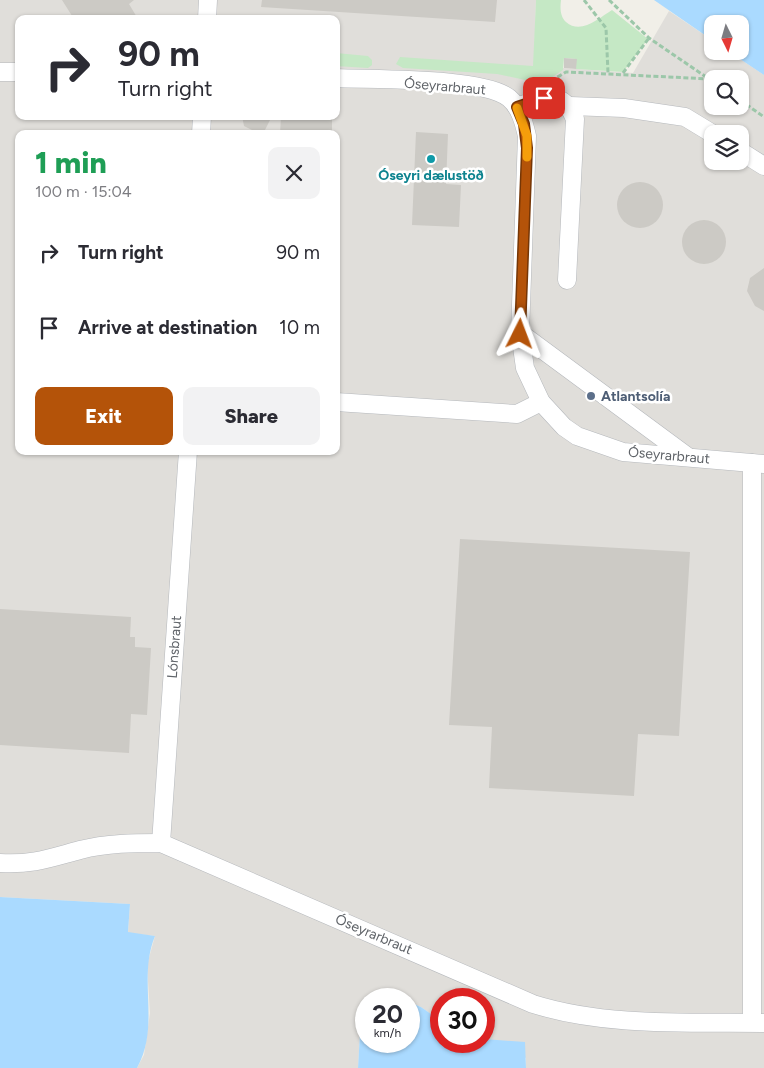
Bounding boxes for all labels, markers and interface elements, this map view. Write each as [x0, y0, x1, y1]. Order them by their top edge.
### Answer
north arrow [704, 15, 749, 60]
map controls [704, 15, 749, 170]
text: 90 m [118, 33, 200, 75]
icon: right [35, 35, 100, 100]
button: search [704, 70, 749, 115]
street label: Óseyrarbraut [403, 74, 487, 99]
text: Turn right [118, 75, 213, 102]
pin [523, 77, 565, 119]
icon: arrive [530, 84, 558, 112]
button: layers [704, 125, 749, 170]
text: 1 min [35, 144, 107, 181]
button: close [268, 147, 320, 199]
marker: Óseyri dælustöð [425, 153, 437, 165]
place label: Óseyri dælustöð [378, 167, 484, 184]
text: 100 m · 15:04 [35, 182, 132, 201]
icon: right [35, 239, 63, 267]
text: Turn right [78, 241, 164, 264]
text: 90 m [276, 241, 320, 264]
position arrow [493, 307, 545, 359]
icon: arrive [35, 314, 63, 342]
text: Arrive at destination [78, 316, 257, 339]
text: 10 m [279, 316, 320, 339]
button: Exit [35, 387, 173, 445]
button: Share [183, 387, 320, 445]
place label: Atlantsolía [601, 388, 670, 405]
marker: Atlantsolía [585, 390, 597, 402]
street label: Óseyrarbraut [627, 443, 711, 468]
street label: Lónsbraut [164, 615, 185, 679]
street label: Óseyrarbraut [333, 911, 415, 958]
speed limit sign: 30 [430, 988, 495, 1053]
text: 20 [372, 999, 403, 1029]
text: km/h [374, 1026, 401, 1040]

